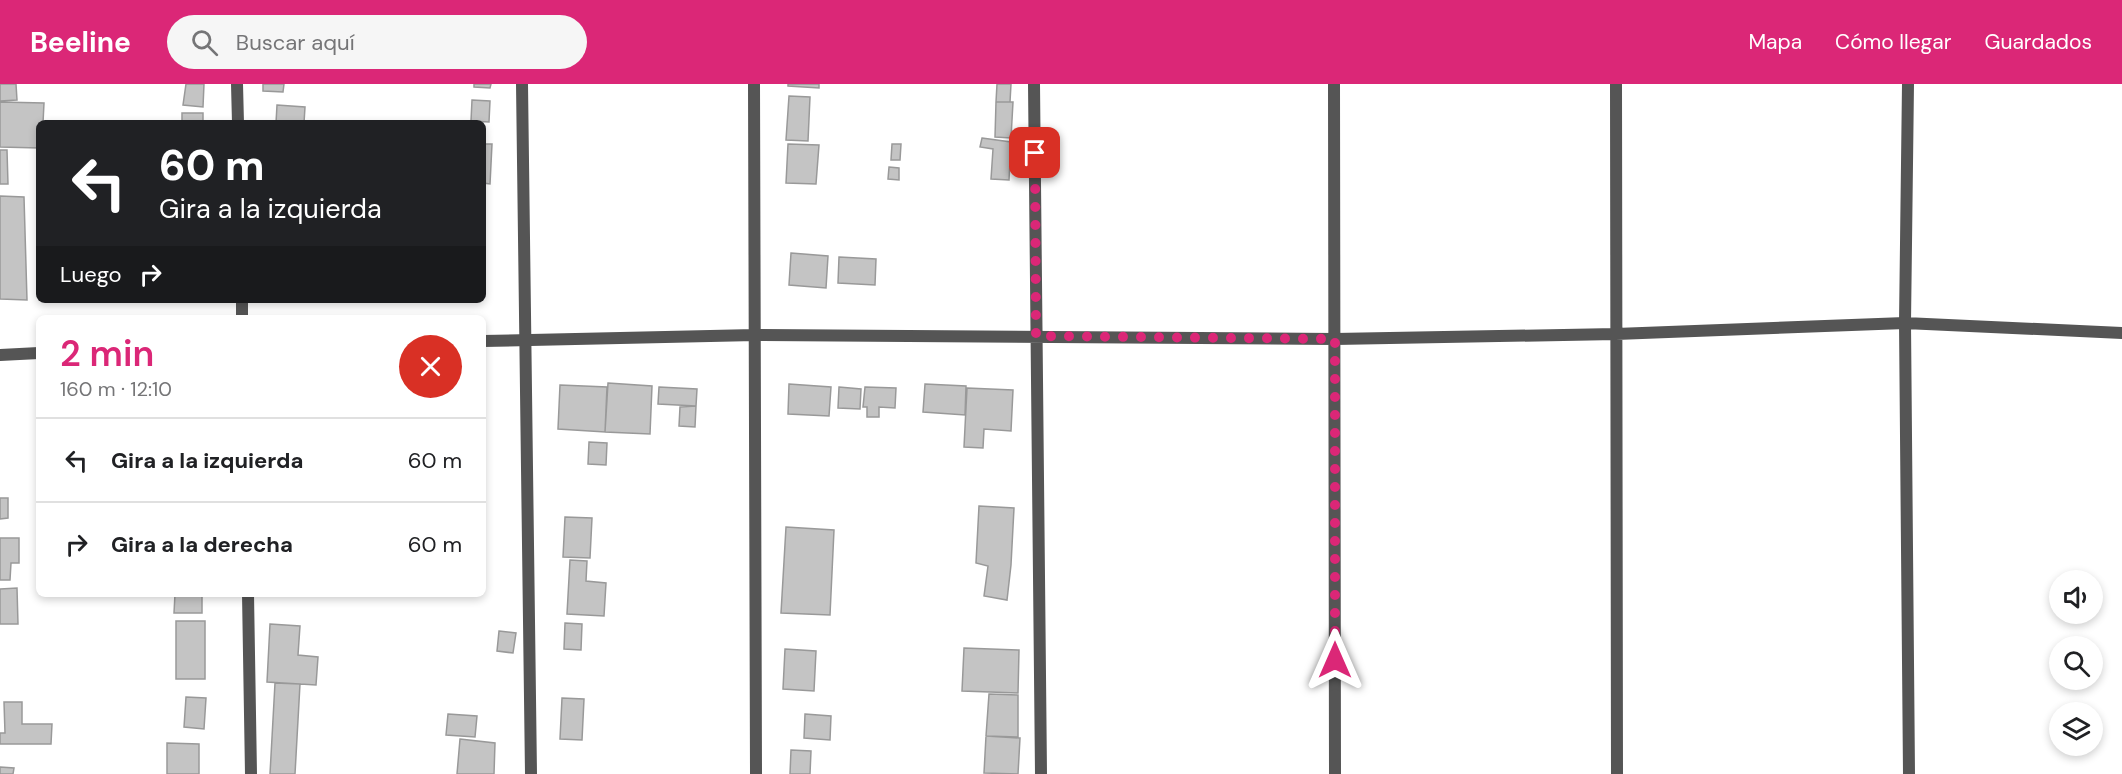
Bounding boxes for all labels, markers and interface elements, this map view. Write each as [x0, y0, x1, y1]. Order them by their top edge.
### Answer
search box [167, 15, 587, 69]
text: Beeline [30, 24, 131, 61]
icon: search [188, 26, 221, 59]
text: Buscar aquí [236, 28, 355, 57]
text: Mapa [1748, 28, 1802, 56]
text: Cómo llegar [1835, 28, 1952, 56]
text: Guardados [1985, 28, 2092, 56]
pin [1009, 127, 1060, 178]
icon: arrive [1018, 136, 1051, 169]
text: 60 m [159, 138, 265, 193]
icon: left [60, 144, 138, 222]
text: Gira a la izquierda [159, 191, 382, 226]
icon: right [134, 258, 167, 291]
text: Luego [60, 260, 122, 289]
text: 2 min [60, 330, 154, 377]
button: close [399, 335, 462, 398]
text: 160 m · 12:10 [60, 376, 172, 402]
icon: left [60, 444, 93, 477]
text: Gira a la izquierda [111, 446, 303, 475]
text: 60 m [408, 446, 462, 475]
icon: right [60, 528, 93, 561]
text: Gira a la derecha [111, 530, 293, 559]
text: 60 m [408, 530, 462, 559]
map controls [2049, 570, 2103, 756]
button: sound [2049, 570, 2103, 624]
position arrow [1303, 628, 1367, 692]
button: search [2049, 636, 2103, 690]
button: layers [2049, 702, 2103, 756]

